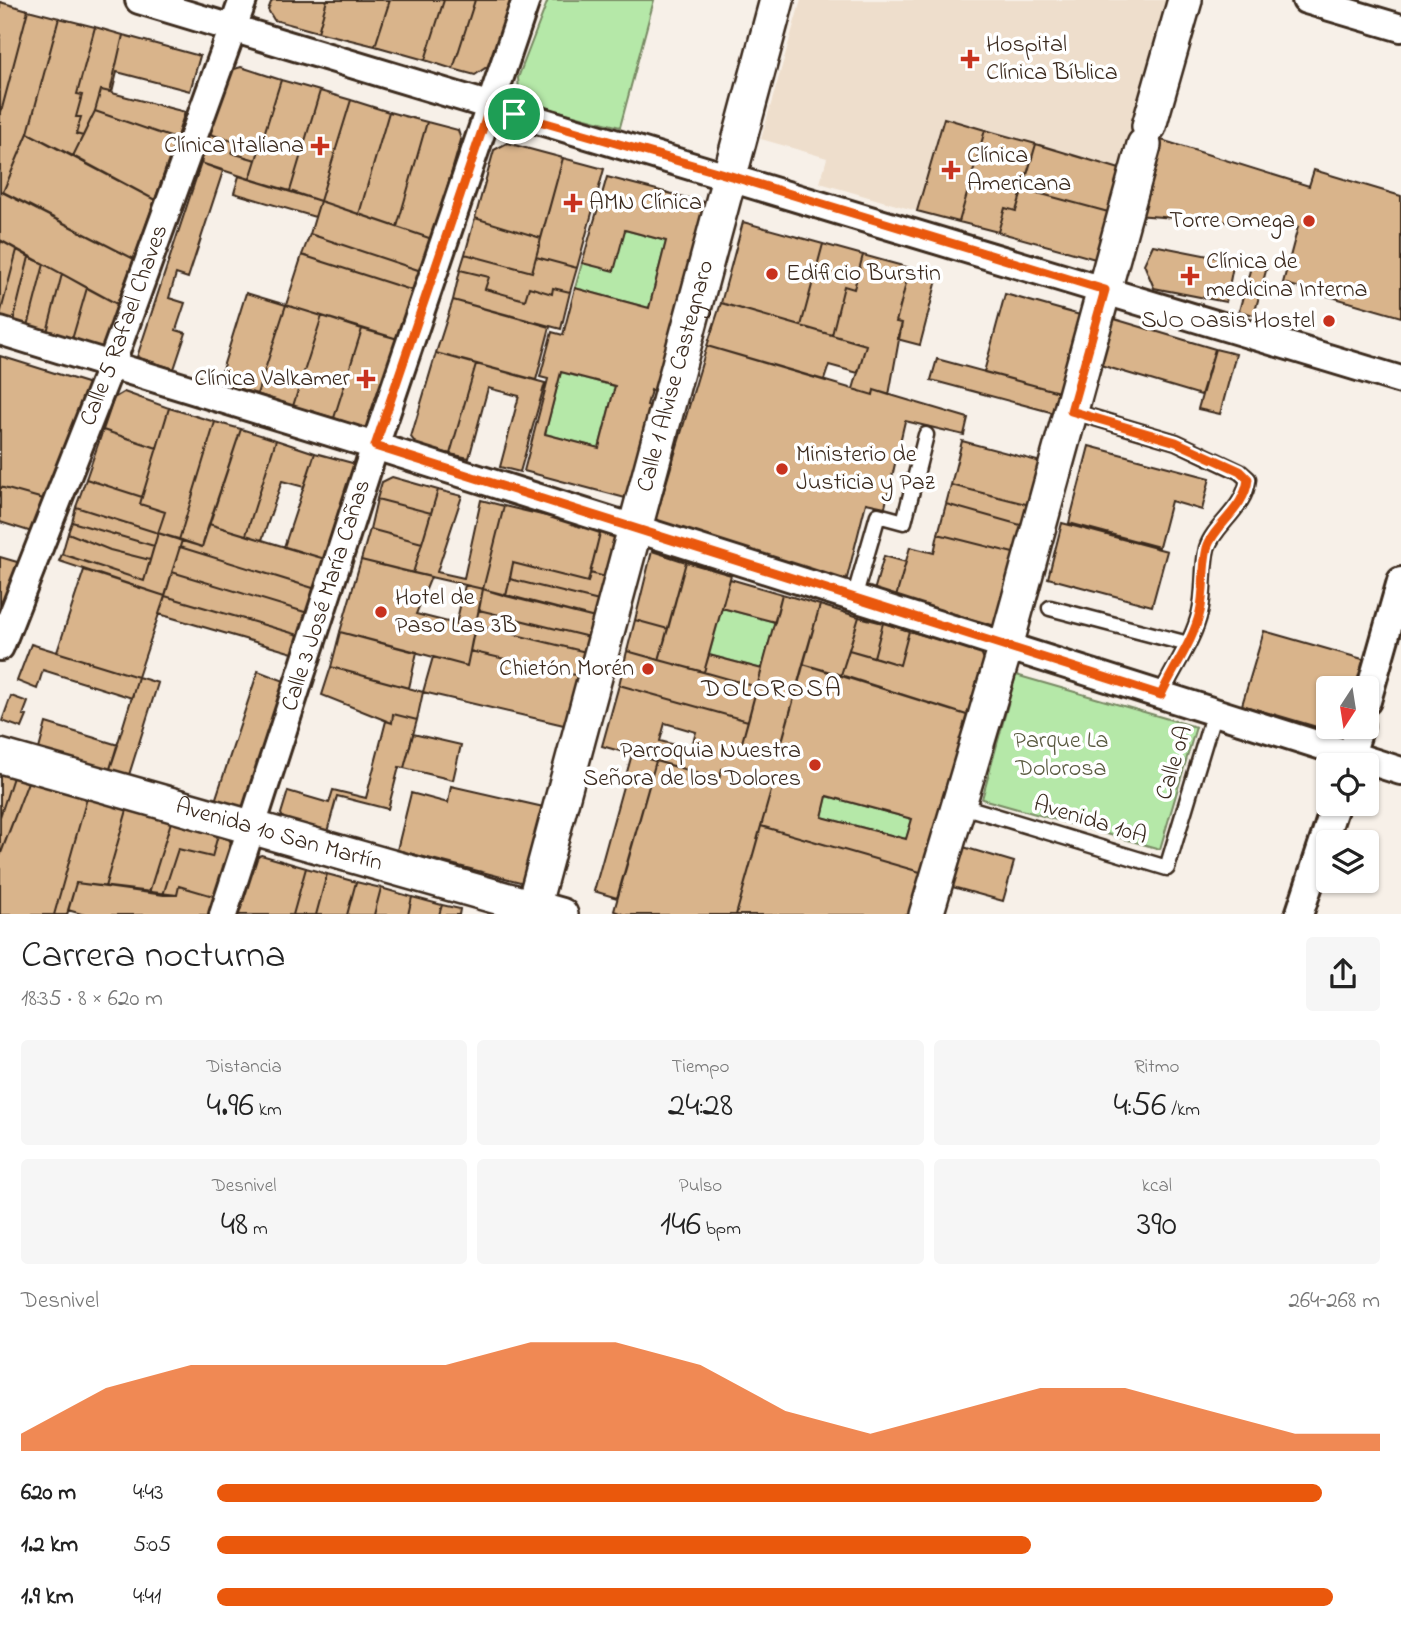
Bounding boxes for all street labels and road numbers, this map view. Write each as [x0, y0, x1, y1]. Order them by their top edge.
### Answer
street label: Calle 5 Rafael Chaves [71, 220, 178, 431]
street label: Calle 1 Alvise Castegnaro [628, 256, 724, 496]
street label: Calle 3 José María Cañas [273, 475, 380, 716]
street label: Calle 0A [1147, 721, 1203, 805]
street label: Avenida 10A [1029, 787, 1151, 855]
street label: Avenida 10 San Martín [171, 789, 387, 881]

